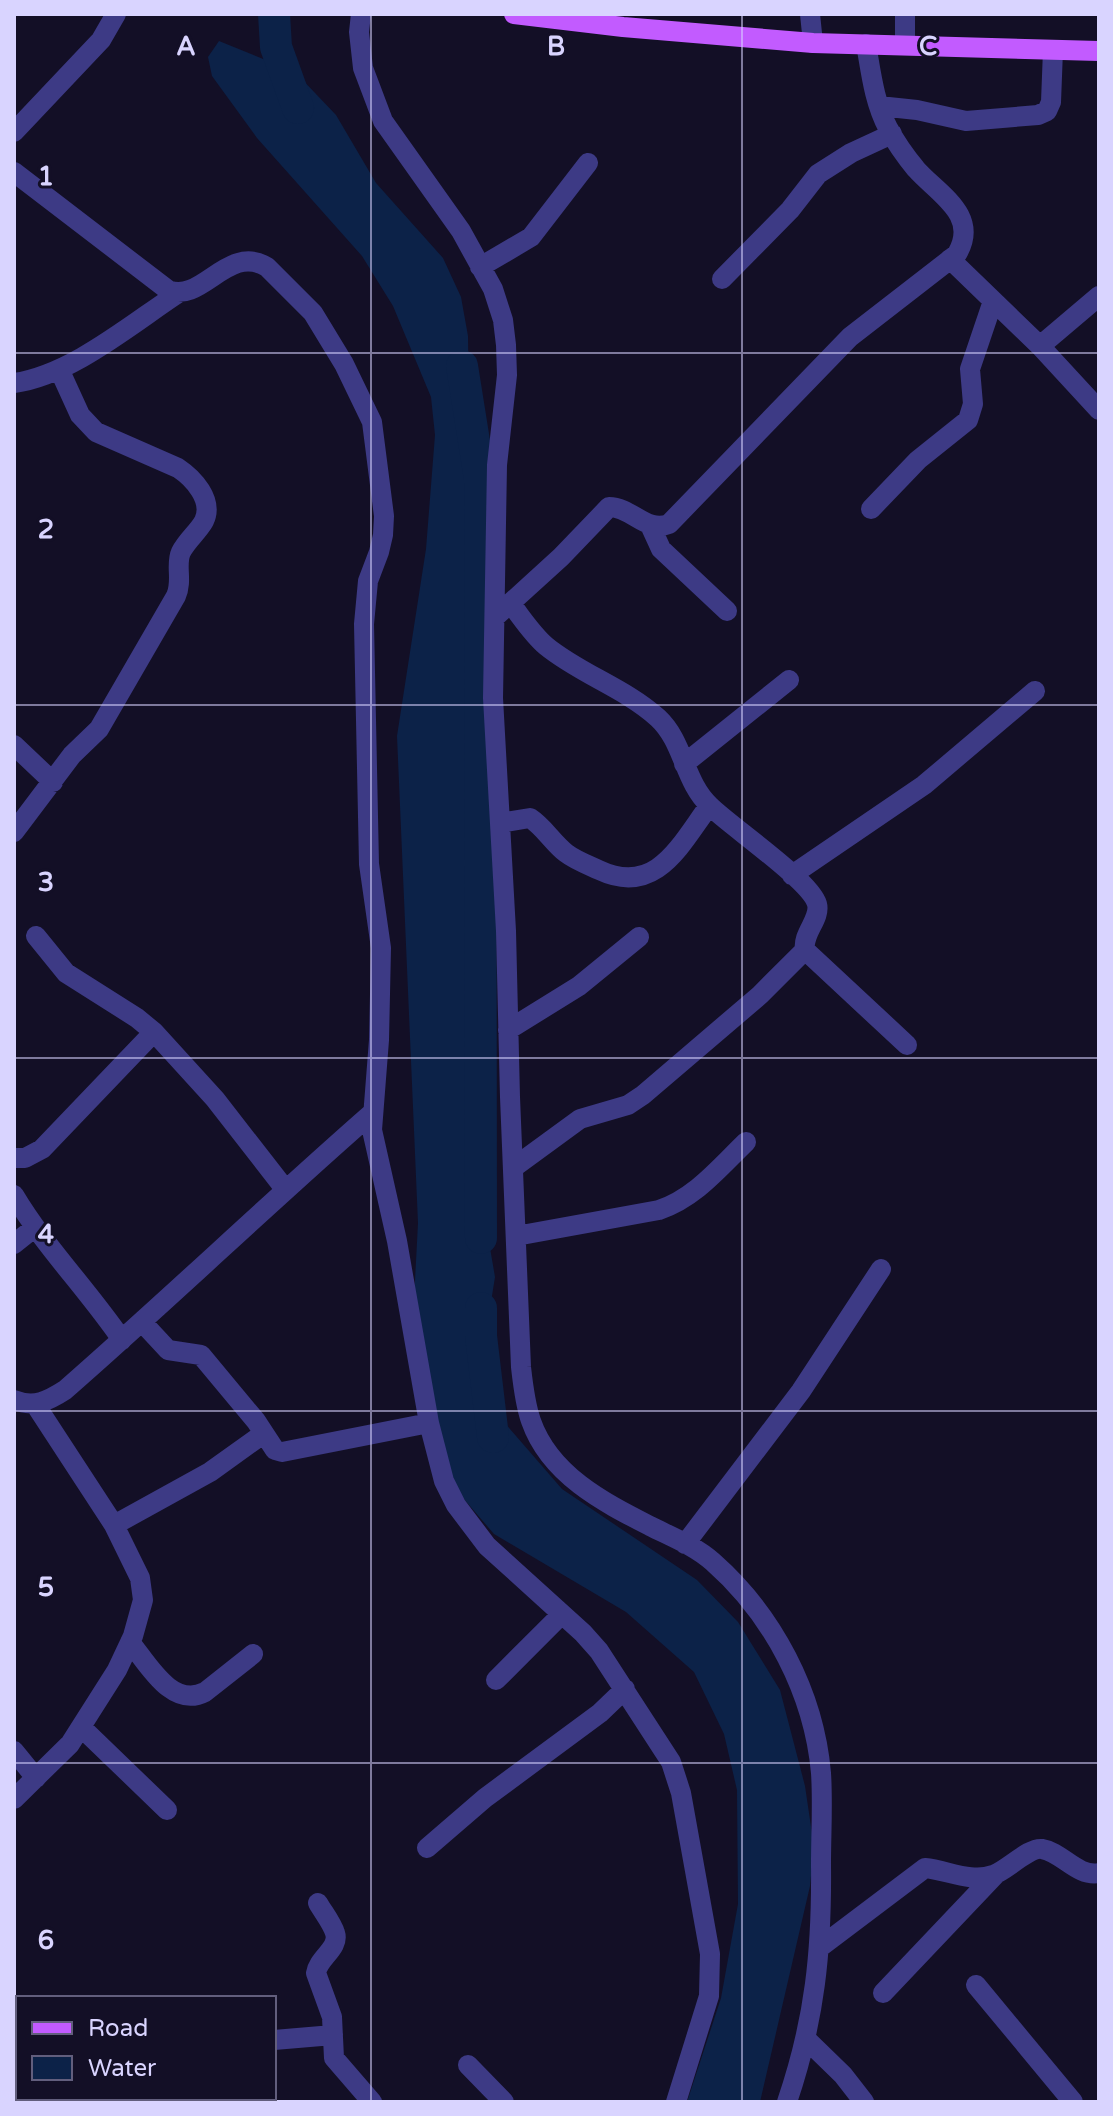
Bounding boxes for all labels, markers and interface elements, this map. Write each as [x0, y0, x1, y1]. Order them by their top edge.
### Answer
text: A [176, 31, 196, 62]
text: B [547, 31, 565, 62]
text: C [919, 31, 937, 62]
text: 1 [38, 161, 54, 192]
text: 2 [38, 514, 54, 545]
text: 3 [38, 867, 54, 898]
text: 4 [38, 1219, 54, 1250]
text: 5 [38, 1572, 54, 1603]
text: 6 [38, 1925, 54, 1956]
legend [16, 1996, 276, 2100]
text: Road [88, 2014, 148, 2043]
text: Water [88, 2054, 157, 2083]

